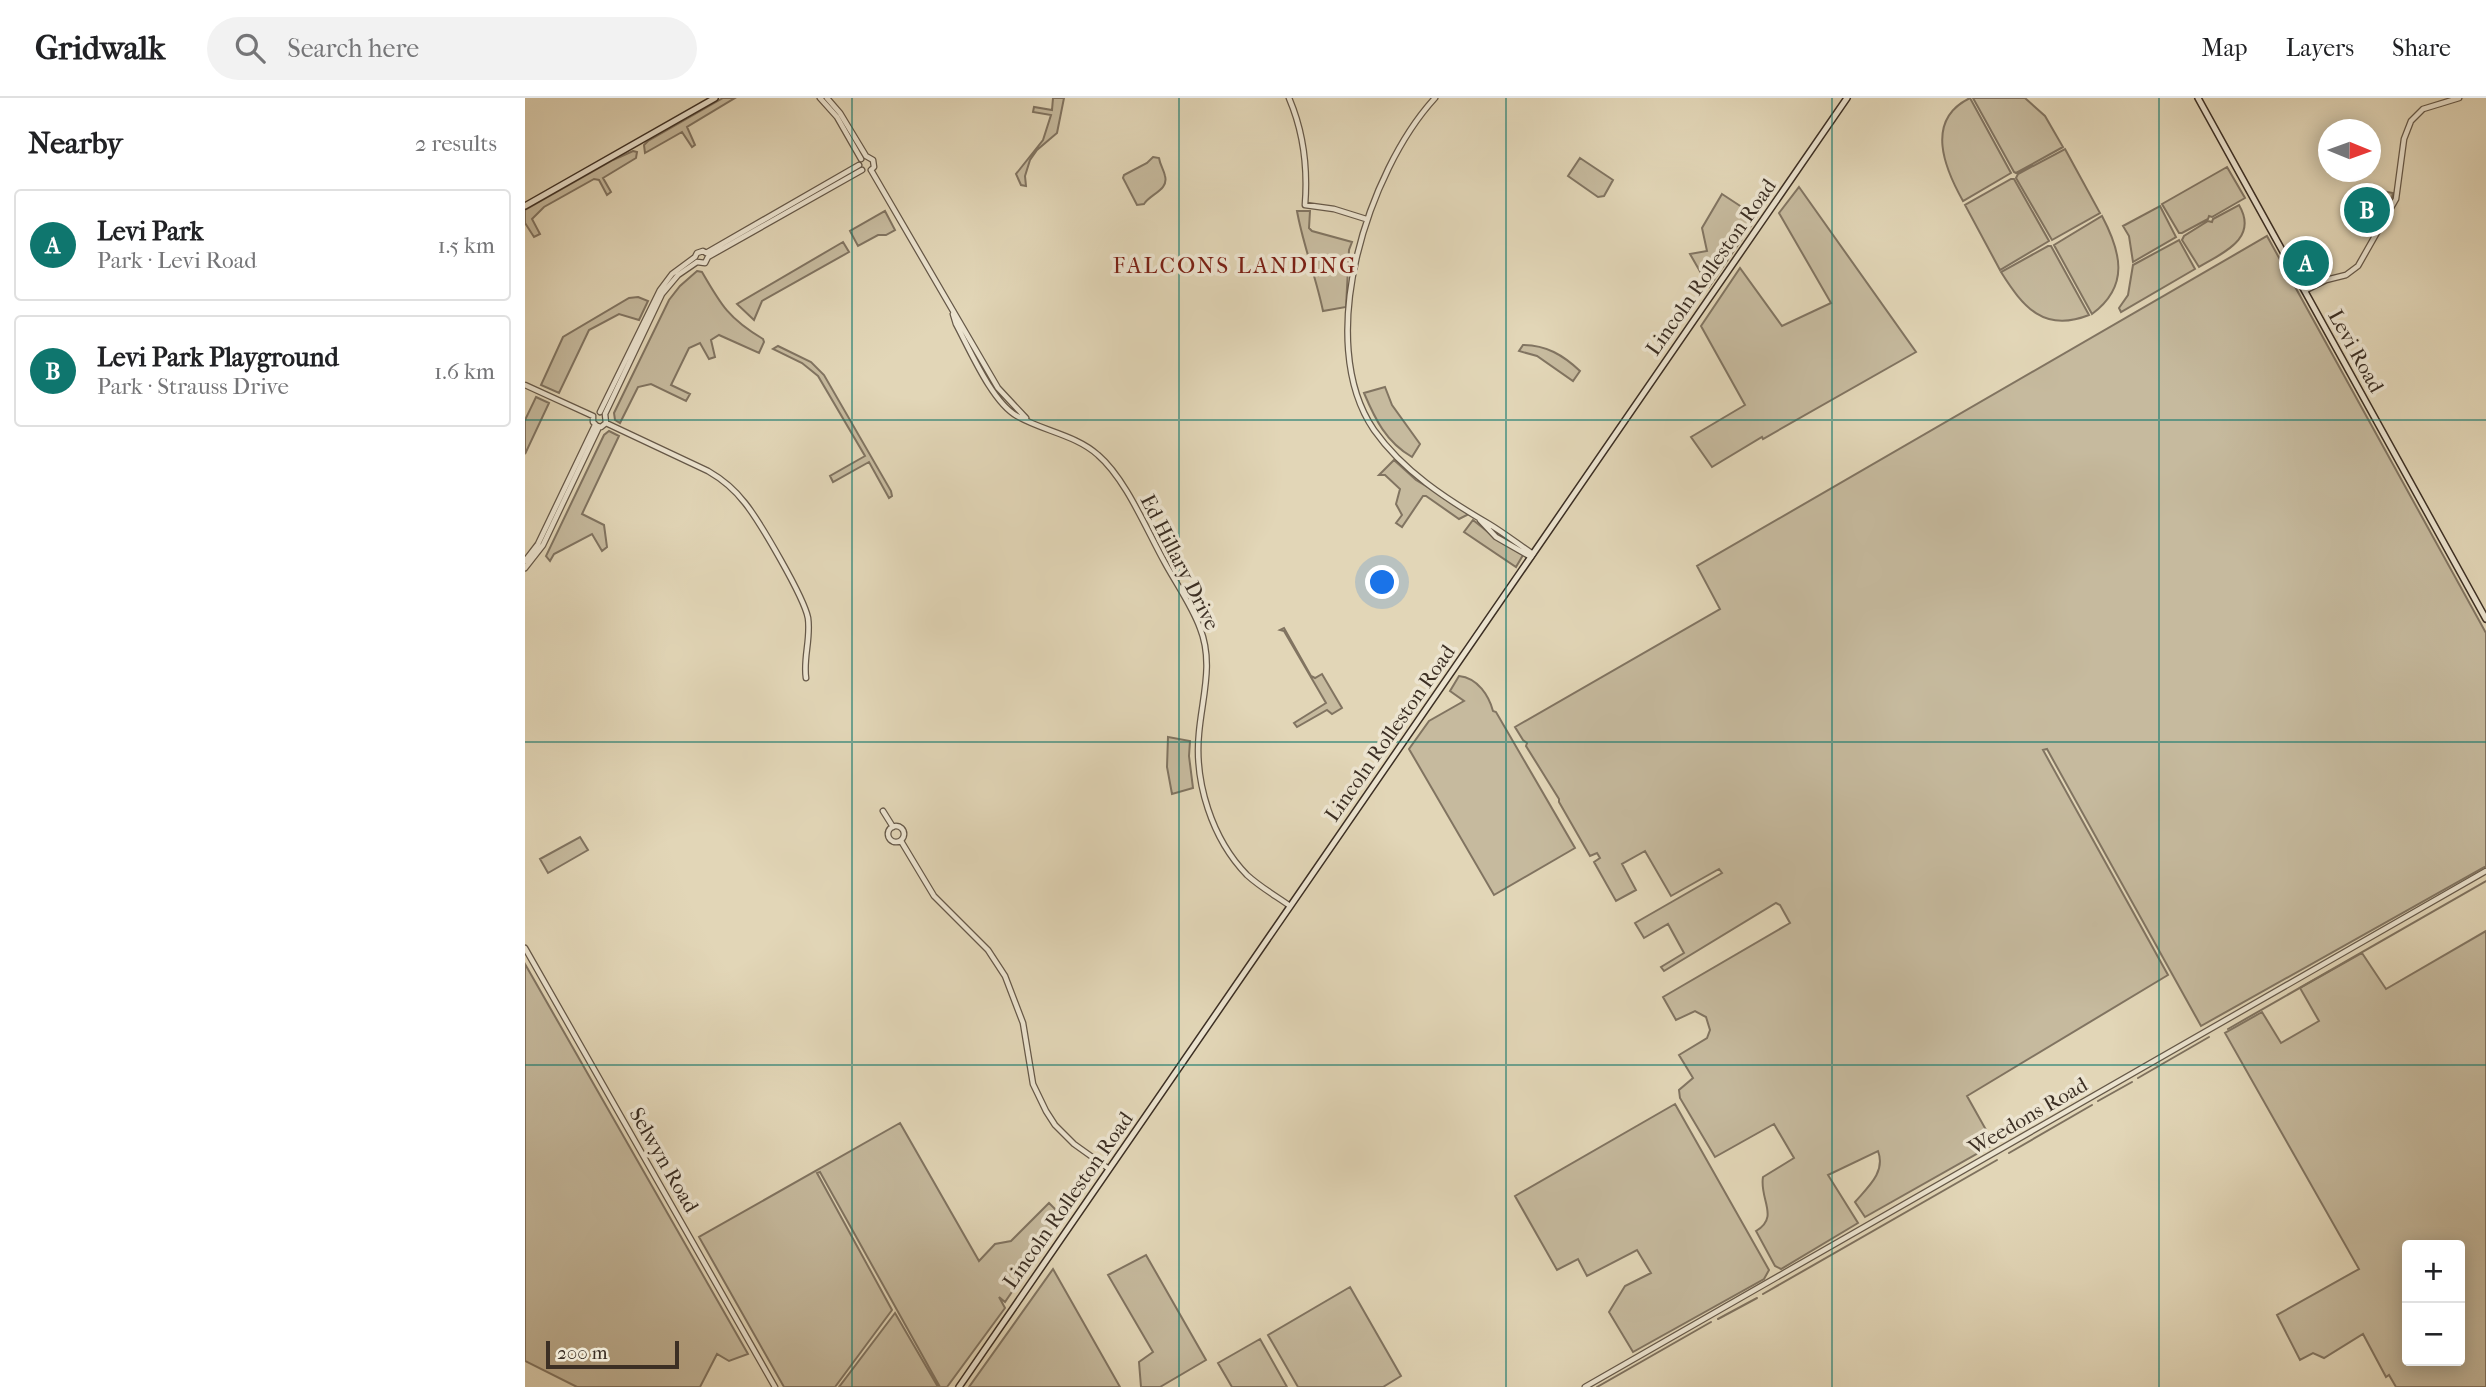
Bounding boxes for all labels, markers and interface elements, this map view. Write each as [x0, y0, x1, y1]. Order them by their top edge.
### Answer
search box [207, 17, 697, 80]
text: Gridwalk [35, 29, 165, 68]
icon: search [231, 29, 269, 67]
text: Search here [287, 33, 419, 64]
text: Map [2202, 34, 2248, 62]
text: Layers [2286, 34, 2354, 62]
text: Share [2392, 34, 2451, 62]
north arrow [2318, 119, 2381, 182]
text: Nearby [28, 126, 123, 161]
text: 2 results [415, 130, 497, 157]
street label: Lincoln Rolleston Road [1641, 174, 1781, 360]
pin: B [2344, 184, 2390, 236]
text: Levi Park [97, 216, 203, 247]
text: A [46, 232, 60, 259]
text: 1.5 km [437, 232, 495, 259]
pin: A [2283, 237, 2329, 289]
text: Park · Levi Road [97, 247, 257, 274]
district label: FALCONS LANDING [1113, 252, 1357, 279]
street label: Levi Road [2323, 305, 2389, 397]
text: Levi Park Playground [97, 342, 339, 373]
text: B [46, 358, 60, 385]
text: 1.6 km [434, 358, 495, 385]
text: Park · Strauss Drive [97, 373, 289, 400]
street label: Ed Hillary Drive [1136, 490, 1224, 634]
your location [1365, 565, 1399, 599]
street label: Lincoln Rolleston Road [1320, 640, 1460, 826]
street label: Weedons Road [1963, 1072, 2092, 1160]
street label: Selwyn Road [624, 1103, 704, 1217]
street label: Lincoln Rolleston Road [998, 1107, 1138, 1293]
map controls [2402, 1240, 2465, 1366]
button: + [2402, 1240, 2465, 1303]
button: − [2402, 1303, 2465, 1366]
scale bar [546, 1338, 679, 1370]
text: 200 m [557, 1342, 608, 1364]

